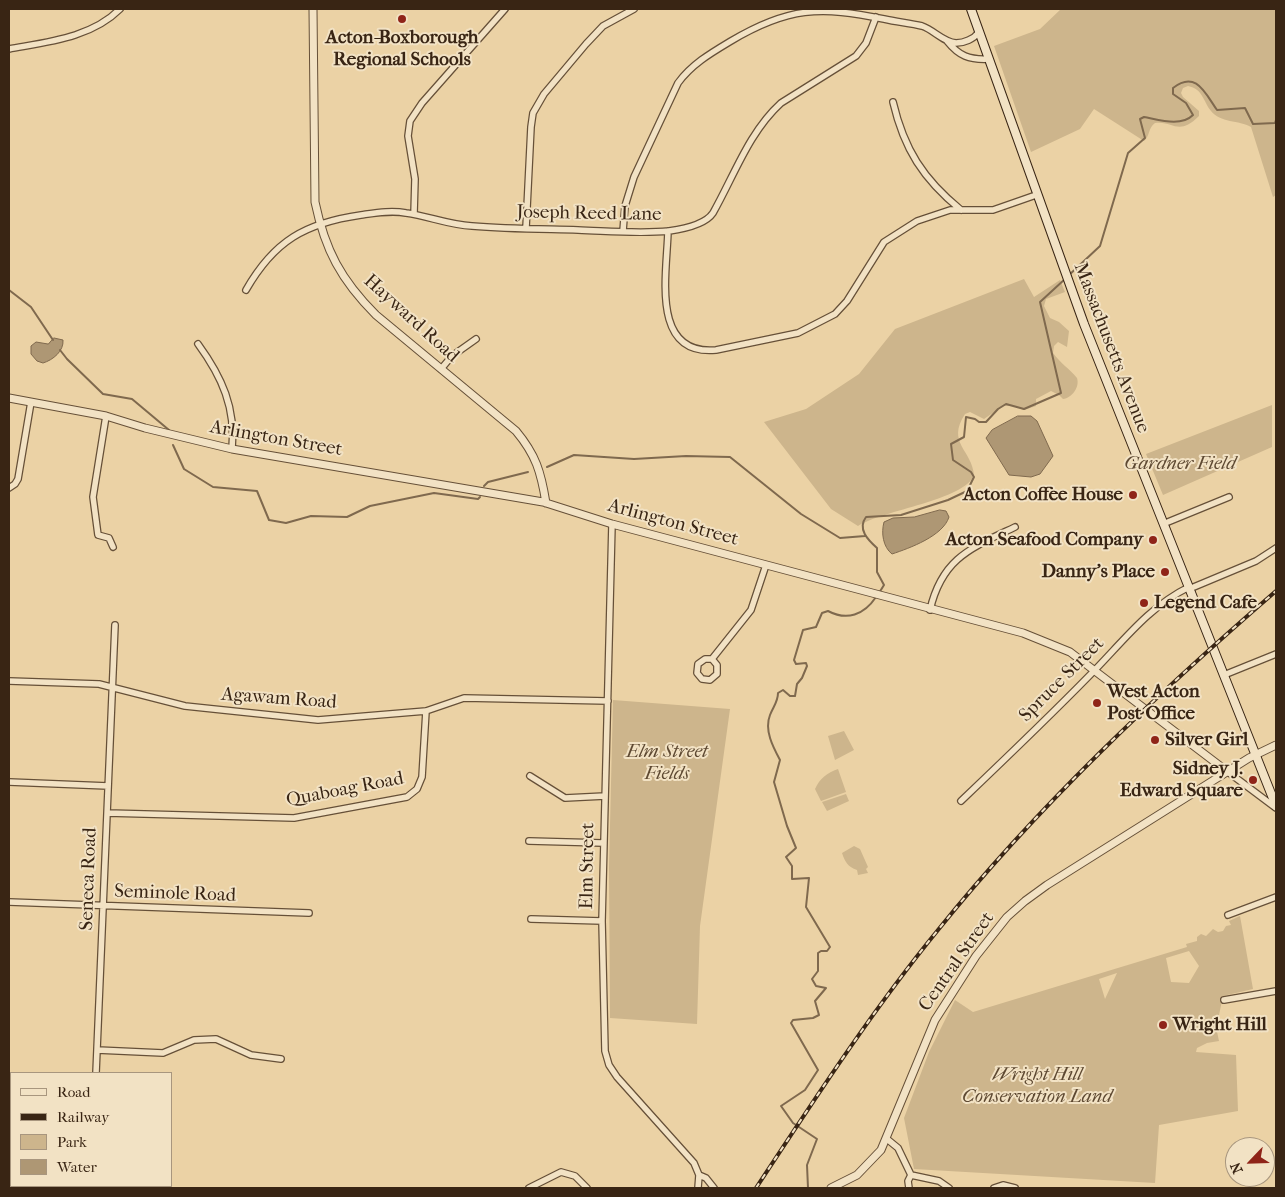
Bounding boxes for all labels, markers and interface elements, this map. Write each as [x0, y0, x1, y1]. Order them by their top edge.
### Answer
marker: Acton-Boxborough Regional Schools [396, 13, 408, 25]
place label: Acton-Boxborough Regional Schools [326, 27, 478, 71]
street label: Joseph Reed Lane [516, 201, 662, 227]
street label: Massachusetts Avenue [1068, 260, 1154, 436]
street label: Hayward Road [358, 270, 464, 368]
street label: Arlington Street [208, 416, 344, 462]
park label: Gardner Field [1124, 453, 1236, 475]
place label: Acton Coffee House [963, 484, 1123, 506]
marker: Acton Coffee House [1127, 489, 1139, 501]
street label: Arlington Street [605, 495, 741, 551]
place label: Acton Seafood Company [946, 529, 1143, 551]
marker: Acton Seafood Company [1147, 534, 1159, 546]
place label: Danny's Place [1041, 561, 1155, 583]
marker: Danny's Place [1159, 566, 1171, 578]
place label: Legend Cafe [1154, 592, 1257, 614]
marker: Legend Cafe [1138, 597, 1150, 609]
street label: Spruce Street [1015, 633, 1109, 727]
place label: West Acton Post Office [1107, 681, 1200, 725]
street label: Agawam Road [220, 684, 338, 714]
marker: West Acton Post Office [1091, 697, 1103, 709]
place label: Silver Girl [1165, 729, 1248, 751]
marker: Silver Girl [1149, 734, 1161, 746]
park label: Elm Street Fields [626, 741, 708, 785]
place label: Sidney J. Edward Square [1120, 758, 1243, 802]
street label: Quaboag Road [284, 767, 406, 813]
marker: Sidney J. Edward Square [1247, 774, 1259, 786]
street label: Elm Street [576, 822, 600, 910]
street label: Seneca Road [76, 827, 102, 931]
street label: Seminole Road [114, 880, 236, 908]
street label: Central Street [914, 908, 1000, 1016]
place label: Wright Hill [1173, 1014, 1267, 1036]
marker: Wright Hill [1157, 1019, 1169, 1031]
park label: Wright Hill Conservation Land [962, 1064, 1112, 1108]
legend [10, 1072, 172, 1187]
text: Road [57, 1083, 90, 1101]
text: Railway [57, 1108, 109, 1126]
text: Park [57, 1133, 87, 1151]
north arrow [1225, 1137, 1275, 1187]
text: Water [57, 1158, 97, 1176]
text: N [1227, 1160, 1247, 1176]

